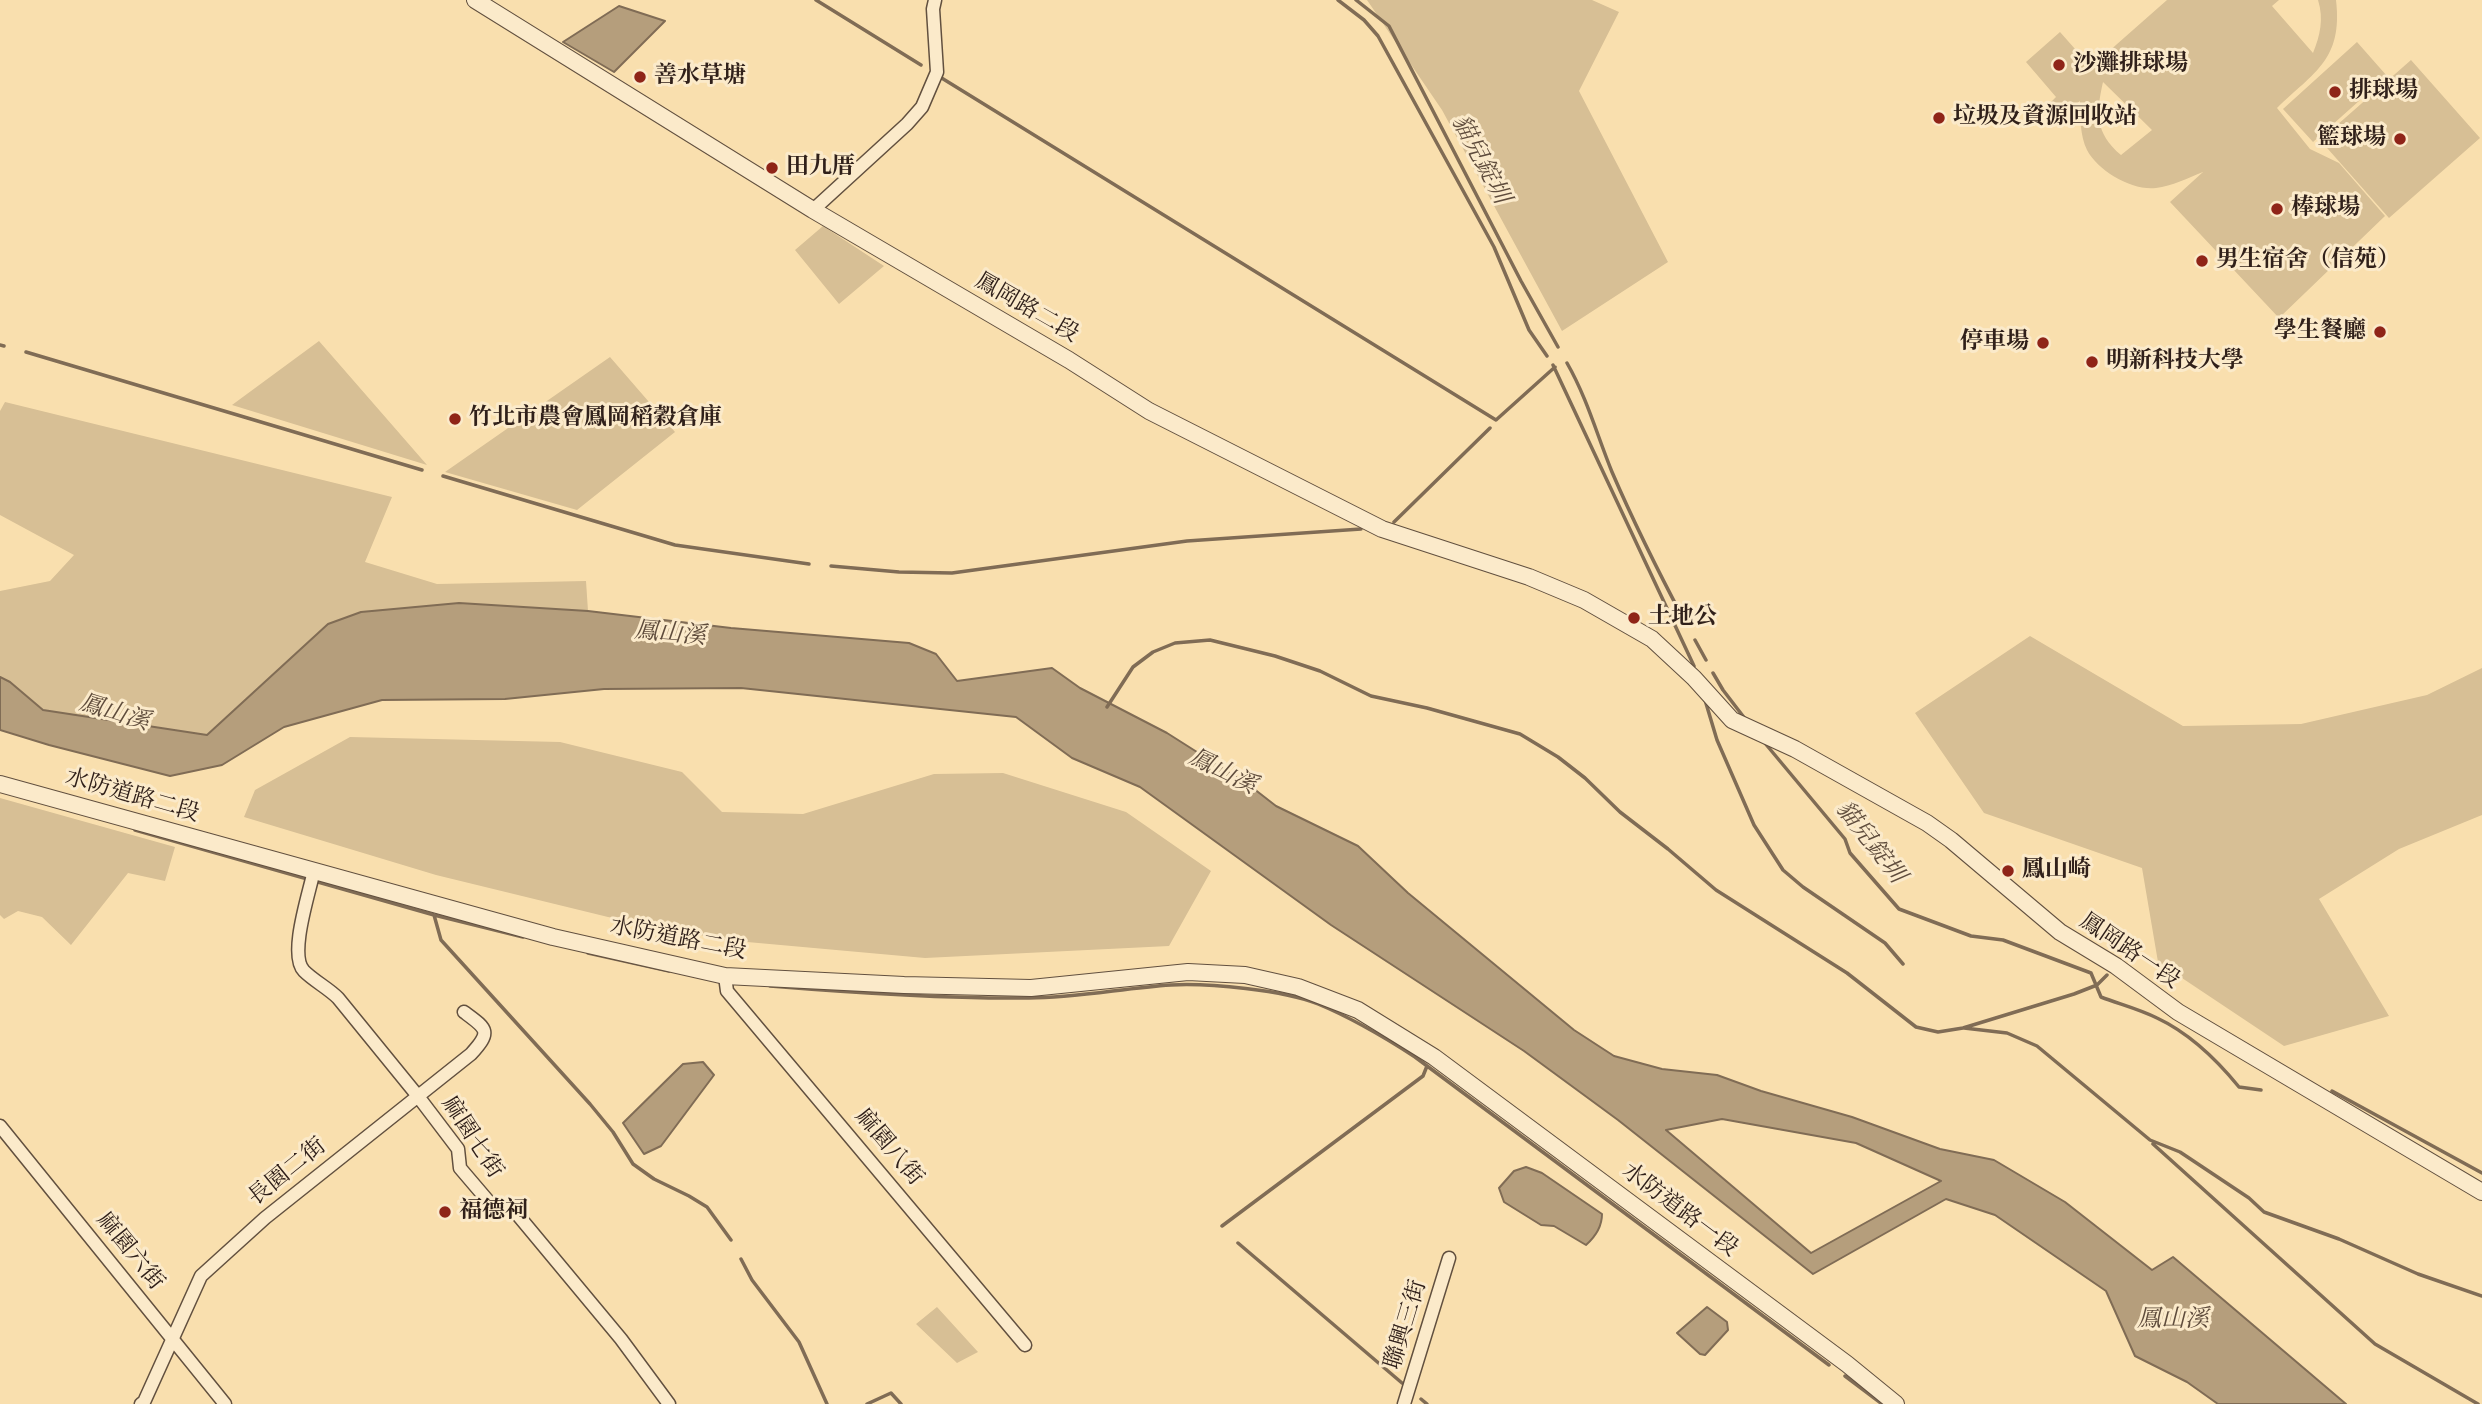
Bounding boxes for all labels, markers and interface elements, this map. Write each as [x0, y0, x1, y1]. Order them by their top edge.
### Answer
place label: 沙灘排球場 [2073, 51, 2188, 79]
marker: 沙灘排球場 [2051, 57, 2067, 73]
place label: 善水草塘 [654, 63, 746, 91]
marker: 善水草塘 [632, 69, 648, 85]
place label: 排球場 [2349, 78, 2418, 106]
marker: 排球場 [2327, 84, 2343, 100]
place label: 垃圾及資源回收站 [1953, 104, 2137, 132]
marker: 垃圾及資源回收站 [1931, 110, 1947, 126]
water label: 貓兒錠圳 [1444, 111, 1514, 209]
place label: 籃球場 [2317, 125, 2386, 153]
marker: 籃球場 [2392, 131, 2408, 147]
place label: 田九厝 [786, 154, 855, 182]
marker: 田九厝 [764, 160, 780, 176]
place label: 棒球場 [2291, 195, 2360, 223]
marker: 棒球場 [2269, 201, 2285, 217]
place label: 男生宿舍（信苑） [2216, 247, 2400, 275]
marker: 男生宿舍（信苑） [2194, 253, 2210, 269]
street label: 鳳岡路二段 [969, 268, 1083, 350]
place label: 學生餐廳 [2274, 318, 2366, 346]
marker: 學生餐廳 [2372, 324, 2388, 340]
place label: 停車場 [1960, 329, 2029, 357]
marker: 停車場 [2035, 335, 2051, 351]
place label: 明新科技大學 [2106, 348, 2244, 376]
marker: 明新科技大學 [2084, 354, 2100, 370]
place label: 竹北市農會鳳岡稻穀倉庫 [469, 405, 722, 433]
marker: 竹北市農會鳳岡稻穀倉庫 [447, 411, 463, 427]
place label: 土地公 [1648, 604, 1717, 632]
marker: 土地公 [1626, 610, 1642, 626]
water label: 鳳山溪 [633, 618, 707, 652]
water label: 鳳山溪 [75, 690, 153, 738]
water label: 鳳山溪 [1183, 744, 1261, 802]
street label: 水防道路二段 [62, 765, 202, 829]
water label: 貓兒錠圳 [1828, 796, 1910, 890]
place label: 鳳山崎 [2022, 857, 2091, 885]
marker: 鳳山崎 [2000, 863, 2016, 879]
street label: 鳳岡路一段 [2074, 908, 2184, 996]
street label: 水防道路二段 [608, 913, 748, 967]
street label: 麻園七街 [434, 1092, 508, 1184]
street label: 麻園八街 [848, 1104, 928, 1192]
street label: 長園二街 [244, 1133, 332, 1213]
street label: 水防道路一段 [1616, 1158, 1742, 1264]
place label: 福德祠 [459, 1198, 528, 1226]
marker: 福德祠 [437, 1204, 453, 1220]
street label: 麻園六街 [89, 1208, 169, 1296]
street label: 聯興三街 [1380, 1277, 1434, 1373]
water label: 鳳山溪 [2137, 1307, 2209, 1335]

